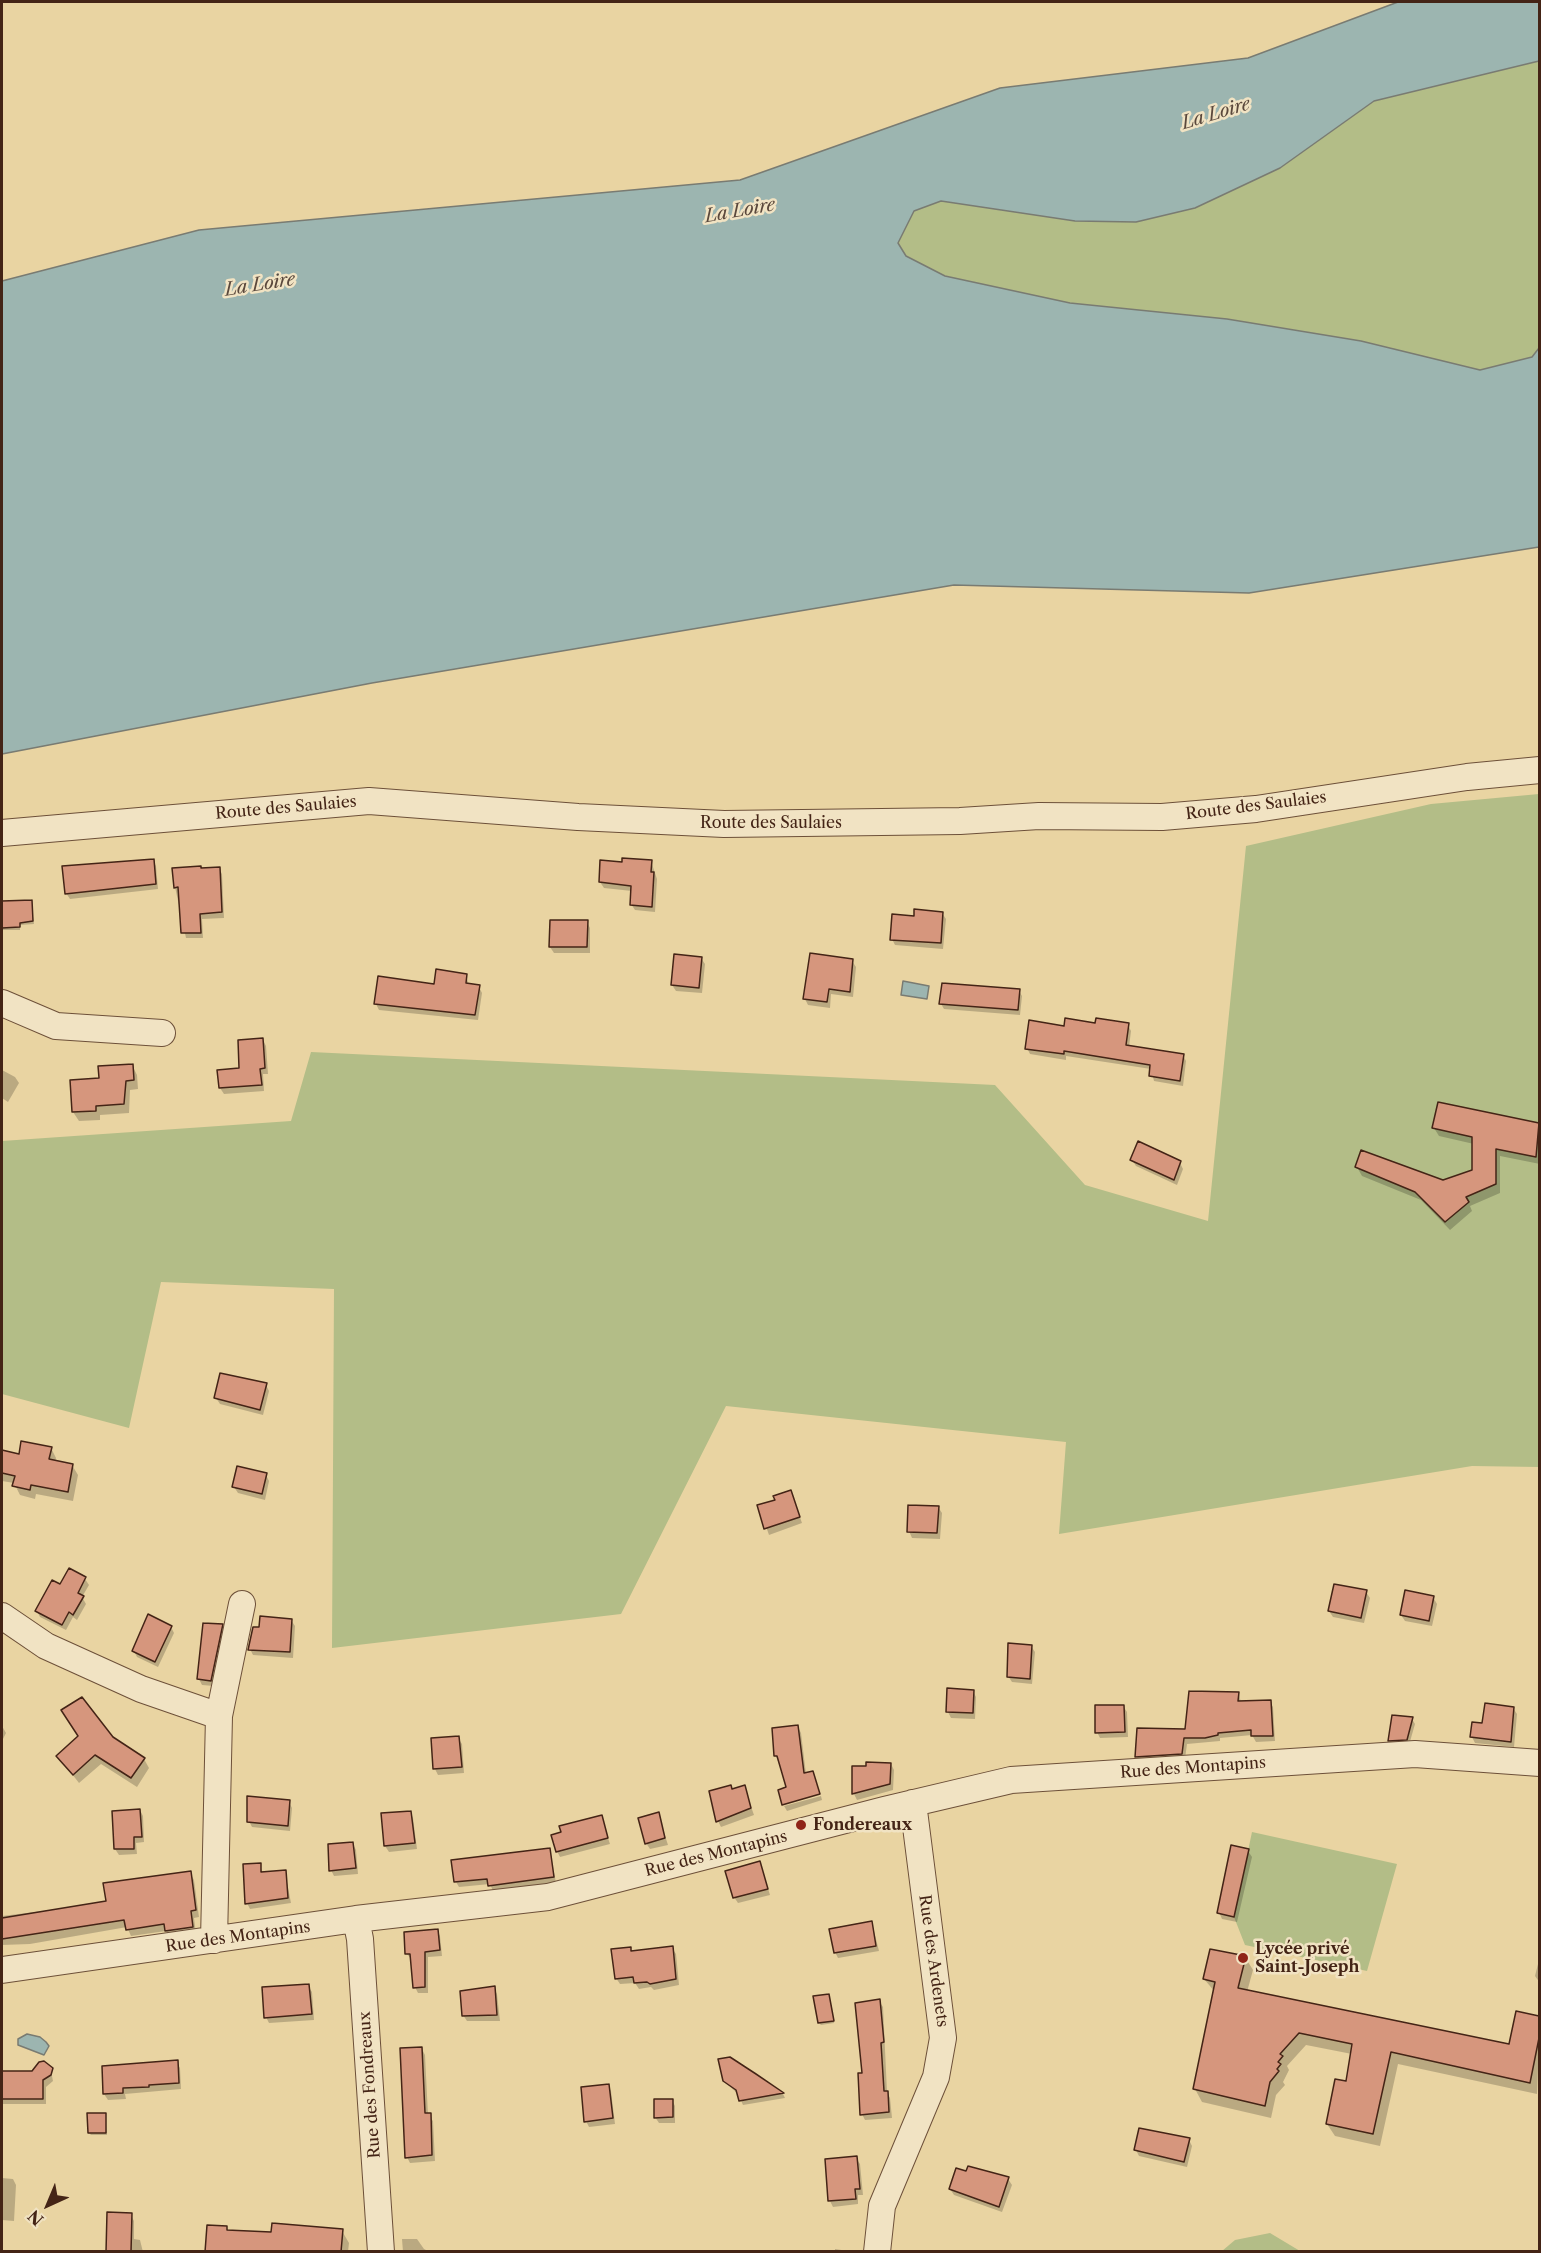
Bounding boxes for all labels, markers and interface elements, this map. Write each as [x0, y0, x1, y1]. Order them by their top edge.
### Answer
water label: La Loire [1179, 93, 1253, 135]
water label: La Loire [703, 194, 777, 228]
water label: La Loire [223, 269, 297, 301]
street label: Route des Saulaies [1184, 788, 1328, 824]
street label: Route des Saulaies [215, 792, 357, 824]
street label: Route des Saulaies [700, 813, 842, 833]
street label: Rue des Montapins [1119, 1753, 1267, 1783]
place label: Fondereaux [813, 1815, 912, 1835]
marker: Fondereaux [794, 1818, 808, 1832]
street label: Rue des Montapins [643, 1827, 789, 1881]
street label: Rue des Ardenets [914, 1894, 952, 2028]
street label: Rue des Montapins [164, 1917, 312, 1957]
place label: Lycée privé Saint-Joseph [1255, 1939, 1359, 1977]
marker: Lycée privé Saint-Joseph [1236, 1951, 1250, 1965]
street label: Rue des Fondreaux [355, 2011, 385, 2159]
north arrow [18, 2175, 78, 2235]
text: N [24, 2206, 47, 2230]

